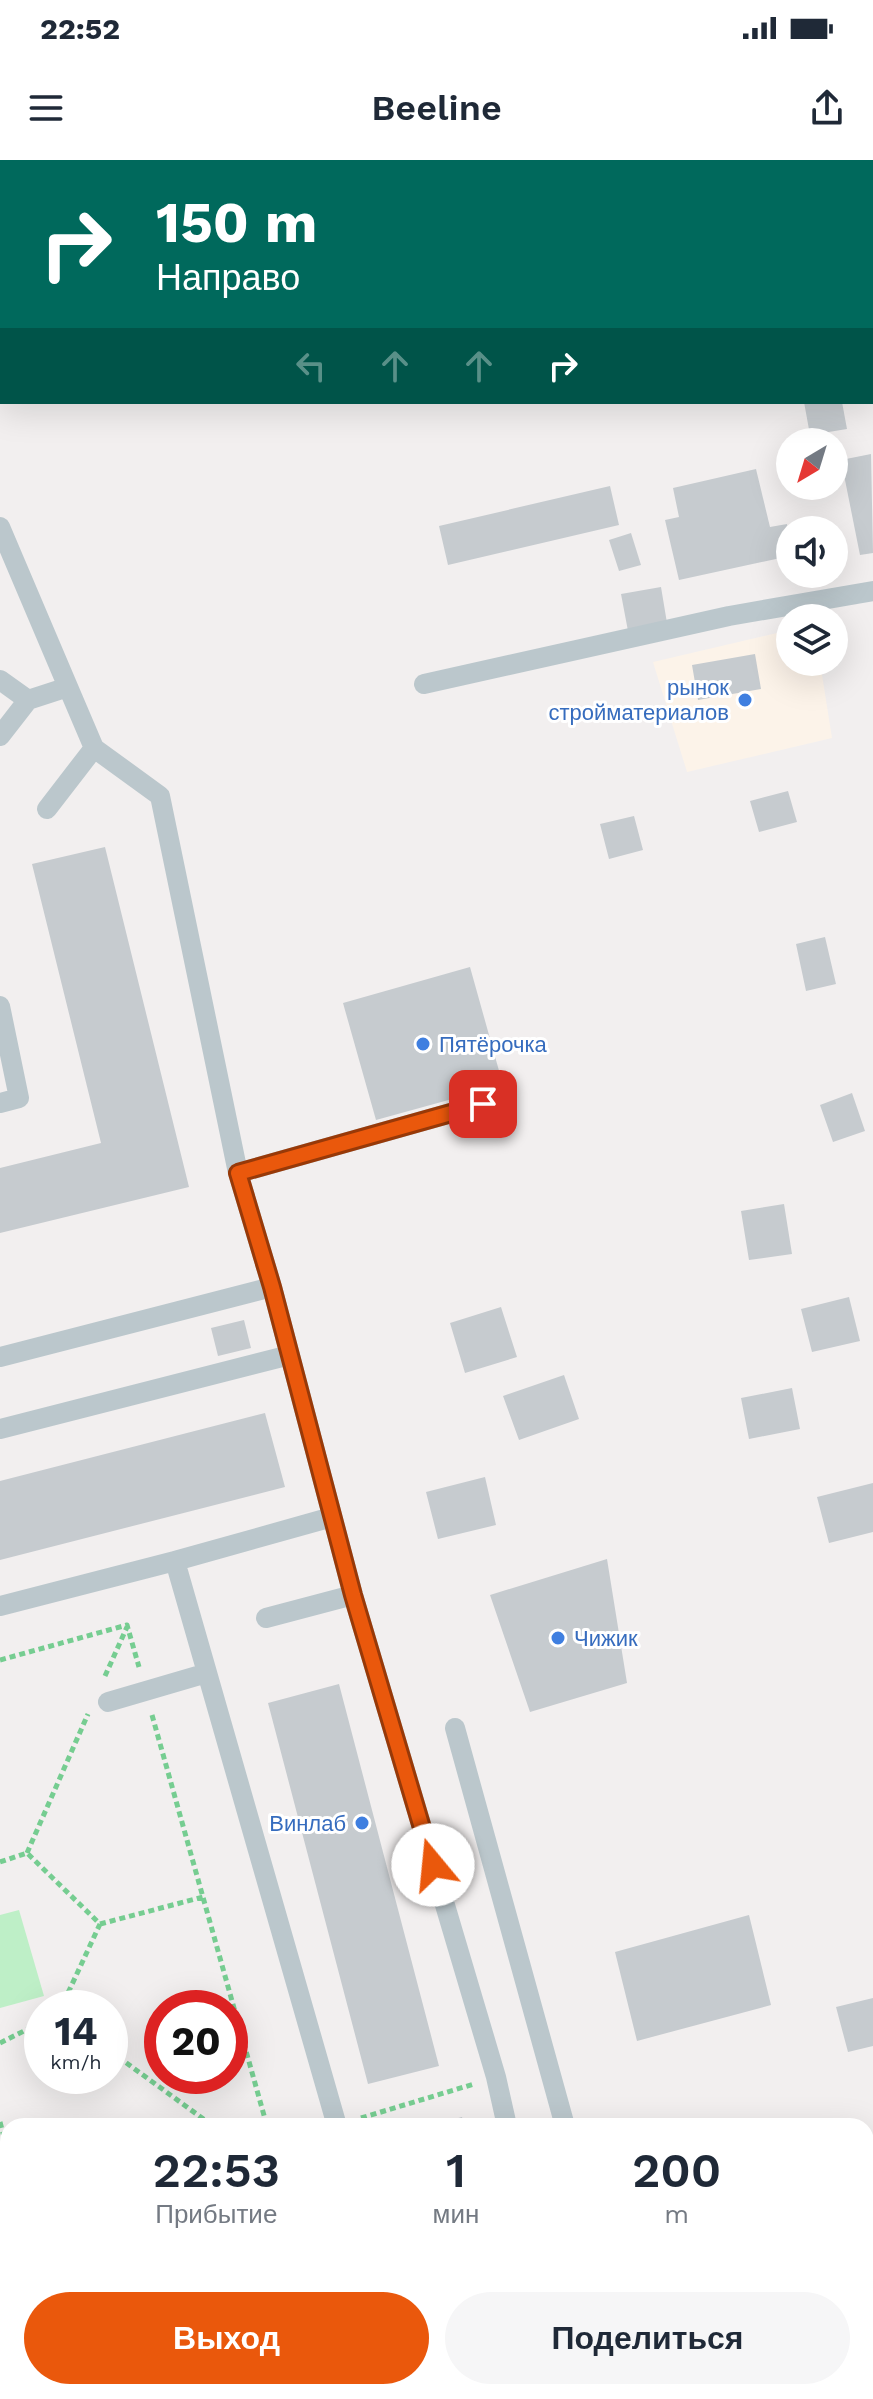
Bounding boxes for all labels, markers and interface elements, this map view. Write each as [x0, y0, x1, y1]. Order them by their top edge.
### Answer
text: 22:52 [40, 11, 120, 46]
icon: menu [24, 86, 68, 130]
icon: share [805, 86, 849, 130]
text: Beeline [371, 87, 502, 129]
text: 150 m [156, 190, 318, 256]
icon: right [24, 192, 128, 296]
text: Направо [156, 257, 300, 299]
icon: left [289, 344, 333, 388]
icon: ahead [373, 344, 417, 388]
icon: ahead [457, 344, 501, 388]
icon: right [541, 344, 585, 388]
north arrow [776, 428, 848, 500]
map controls [776, 428, 848, 676]
button: sound [776, 516, 848, 588]
button: layers [776, 604, 848, 676]
place label: рынок стройматериалов [548, 675, 729, 725]
marker: рынок стройматериалов [736, 691, 754, 709]
place label: Пятёрочка [439, 1032, 548, 1057]
marker: Пятёрочка [414, 1035, 432, 1053]
pin [449, 1070, 517, 1138]
icon: arrive [461, 1082, 505, 1126]
place label: Чижик [574, 1626, 638, 1651]
marker: Чижик [549, 1629, 567, 1647]
place label: Винлаб [269, 1811, 346, 1836]
marker: Винлаб [353, 1814, 371, 1832]
position arrow [391, 1823, 475, 1907]
speed limit sign: 20 [144, 1990, 248, 2094]
text: 14 [54, 2008, 98, 2055]
text: km/h [50, 2050, 102, 2074]
text: 22:53 [153, 2142, 280, 2199]
text: 1 [446, 2142, 466, 2199]
text: 200 [632, 2142, 721, 2199]
text: Прибытие [155, 2199, 277, 2229]
text: мин [433, 2199, 479, 2229]
text: m [664, 2199, 689, 2229]
button: Выход [24, 2292, 429, 2384]
button: Поделиться [445, 2292, 850, 2384]

